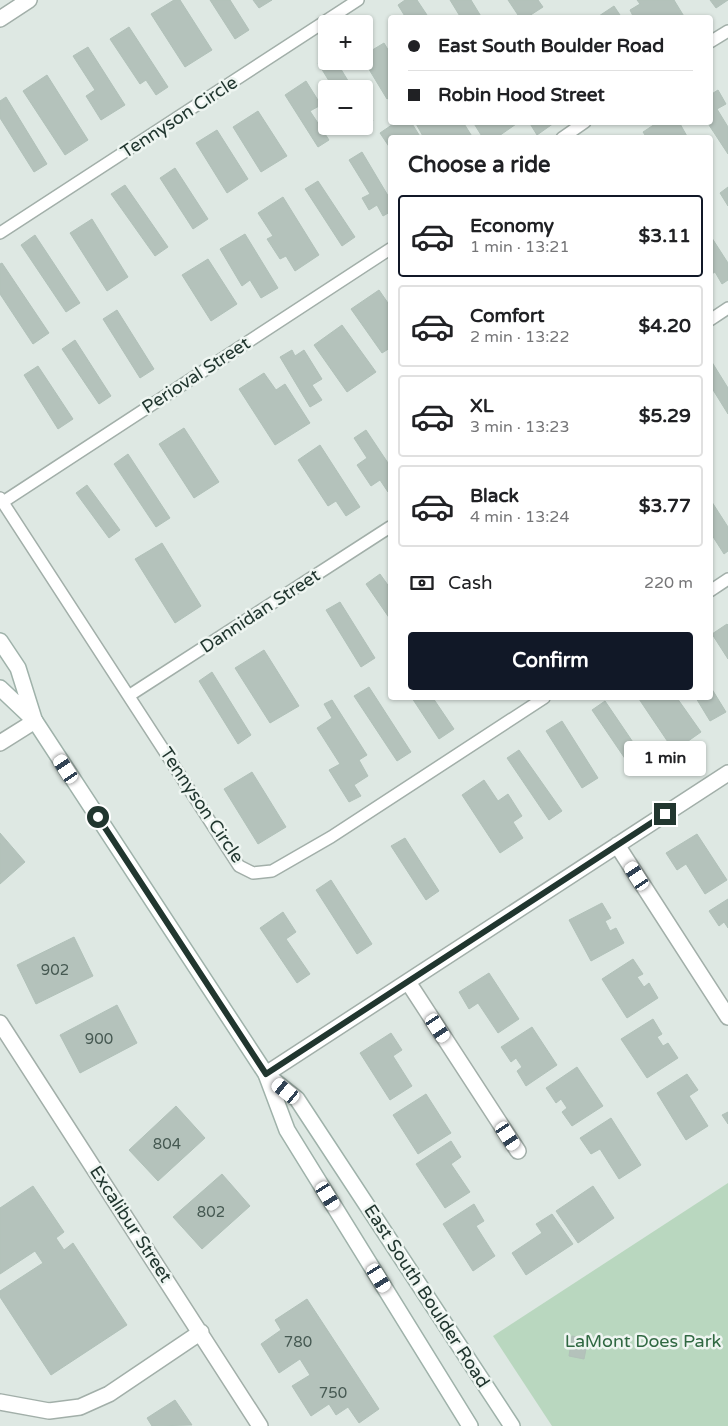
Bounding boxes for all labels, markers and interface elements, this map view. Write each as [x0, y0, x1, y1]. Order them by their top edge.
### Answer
map controls [318, 15, 373, 135]
button: + [318, 15, 373, 70]
text: East South Boulder Road [438, 35, 664, 57]
street label: Tennyson Circle [117, 71, 241, 163]
button: − [318, 80, 373, 135]
text: Robin Hood Street [438, 84, 605, 106]
text: Choose a ride [408, 152, 551, 178]
icon: car [410, 214, 455, 259]
text: Economy [470, 215, 554, 237]
text: $3.11 [639, 225, 691, 247]
text: 1 min · 13:21 [470, 237, 569, 257]
icon: car [410, 304, 455, 349]
text: Comfort [470, 305, 544, 327]
text: $4.20 [639, 315, 691, 337]
text: 2 min · 13:22 [470, 327, 569, 347]
street label: Perioval Street [138, 332, 254, 418]
icon: car [410, 394, 455, 439]
text: XL [470, 395, 494, 417]
text: $5.29 [639, 405, 691, 427]
text: 3 min · 13:23 [470, 417, 569, 437]
icon: car [410, 484, 455, 529]
text: Black [470, 485, 519, 507]
text: $3.77 [639, 495, 691, 517]
text: 4 min · 13:24 [470, 507, 569, 527]
street label: Dannidan Street [196, 564, 324, 658]
icon: cash [408, 569, 436, 597]
text: Cash [448, 572, 493, 594]
text: 220 m [644, 573, 693, 593]
button: Confirm [408, 632, 693, 690]
callout: 1 min [624, 742, 706, 776]
street label: Tennyson Circle [155, 743, 249, 867]
text: 1 min [644, 748, 686, 768]
car [51, 752, 80, 786]
route end [654, 803, 676, 825]
route start [87, 806, 109, 828]
car [622, 859, 651, 893]
house number: 902 [41, 961, 69, 979]
car [423, 1011, 452, 1045]
house number: 900 [85, 1030, 113, 1048]
car [269, 1076, 302, 1106]
car [493, 1119, 522, 1153]
house number: 804 [153, 1135, 181, 1153]
street label: Excalibur Street [85, 1161, 177, 1287]
car [313, 1179, 342, 1213]
street label: East South Boulder Road [359, 1200, 495, 1392]
house number: 802 [197, 1203, 225, 1221]
car [364, 1261, 393, 1295]
park label: LaMont Does Park [565, 1330, 722, 1352]
house number: 780 [284, 1333, 312, 1351]
house number: 750 [319, 1384, 347, 1402]

